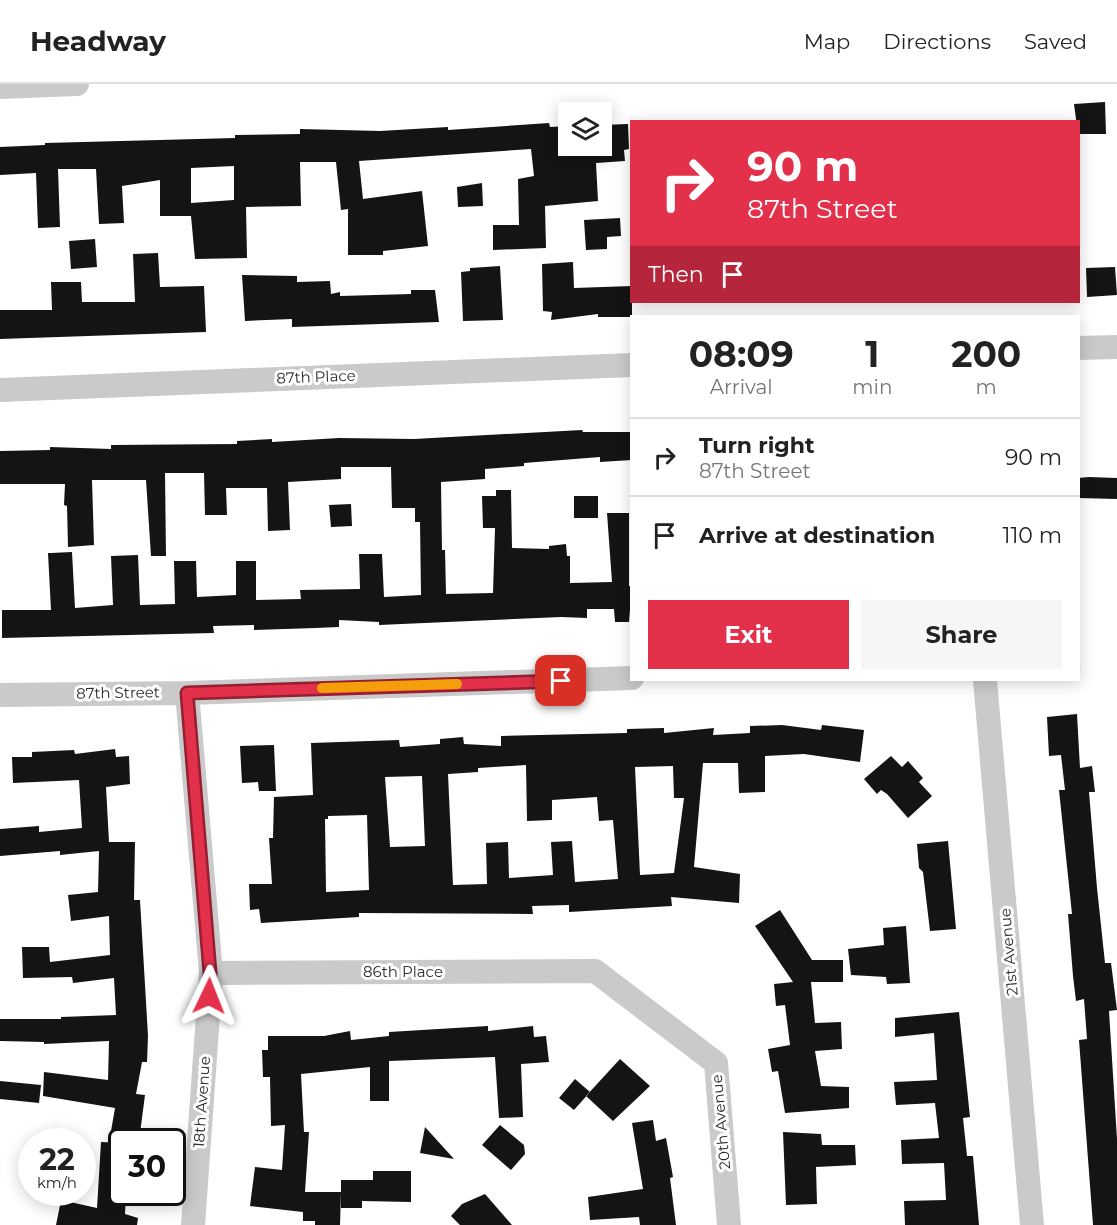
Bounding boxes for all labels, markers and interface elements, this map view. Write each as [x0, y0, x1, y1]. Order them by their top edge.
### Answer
text: Headway [30, 24, 166, 58]
text: Map [804, 29, 850, 54]
text: Directions [883, 29, 991, 54]
text: Saved [1024, 29, 1087, 54]
map controls [558, 102, 612, 156]
button: layers [558, 102, 612, 156]
text: 90 m [747, 140, 858, 192]
icon: right [648, 144, 726, 222]
text: 87th Street [747, 192, 898, 225]
icon: arrive [716, 258, 749, 291]
text: Then [648, 261, 704, 288]
text: 08:09 [689, 332, 794, 376]
text: 1 [865, 332, 879, 376]
text: 200 [951, 332, 1021, 376]
street label: 87th Place [276, 366, 356, 387]
text: Arrival [710, 375, 773, 399]
text: min [852, 375, 892, 399]
text: m [976, 375, 997, 399]
text: Turn right [699, 432, 814, 459]
icon: right [648, 441, 681, 474]
text: 90 m [1005, 444, 1062, 471]
text: 87th Street [699, 459, 811, 483]
icon: arrive [648, 519, 681, 552]
text: Arrive at destination [699, 522, 935, 549]
text: 110 m [1002, 522, 1062, 549]
button: Exit [648, 600, 849, 669]
button: Share [861, 600, 1062, 669]
pin [535, 655, 586, 706]
icon: arrive [544, 664, 577, 697]
street label: 87th Street [76, 682, 160, 703]
street label: 21st Avenue [995, 907, 1022, 997]
street label: 86th Place [363, 962, 443, 981]
position arrow [177, 964, 241, 1028]
street label: 18th Avenue [189, 1056, 214, 1148]
street label: 20th Avenue [707, 1074, 734, 1170]
speed limit sign: 30 [108, 1128, 186, 1206]
text: 22 [39, 1141, 75, 1178]
text: km/h [37, 1173, 77, 1192]

